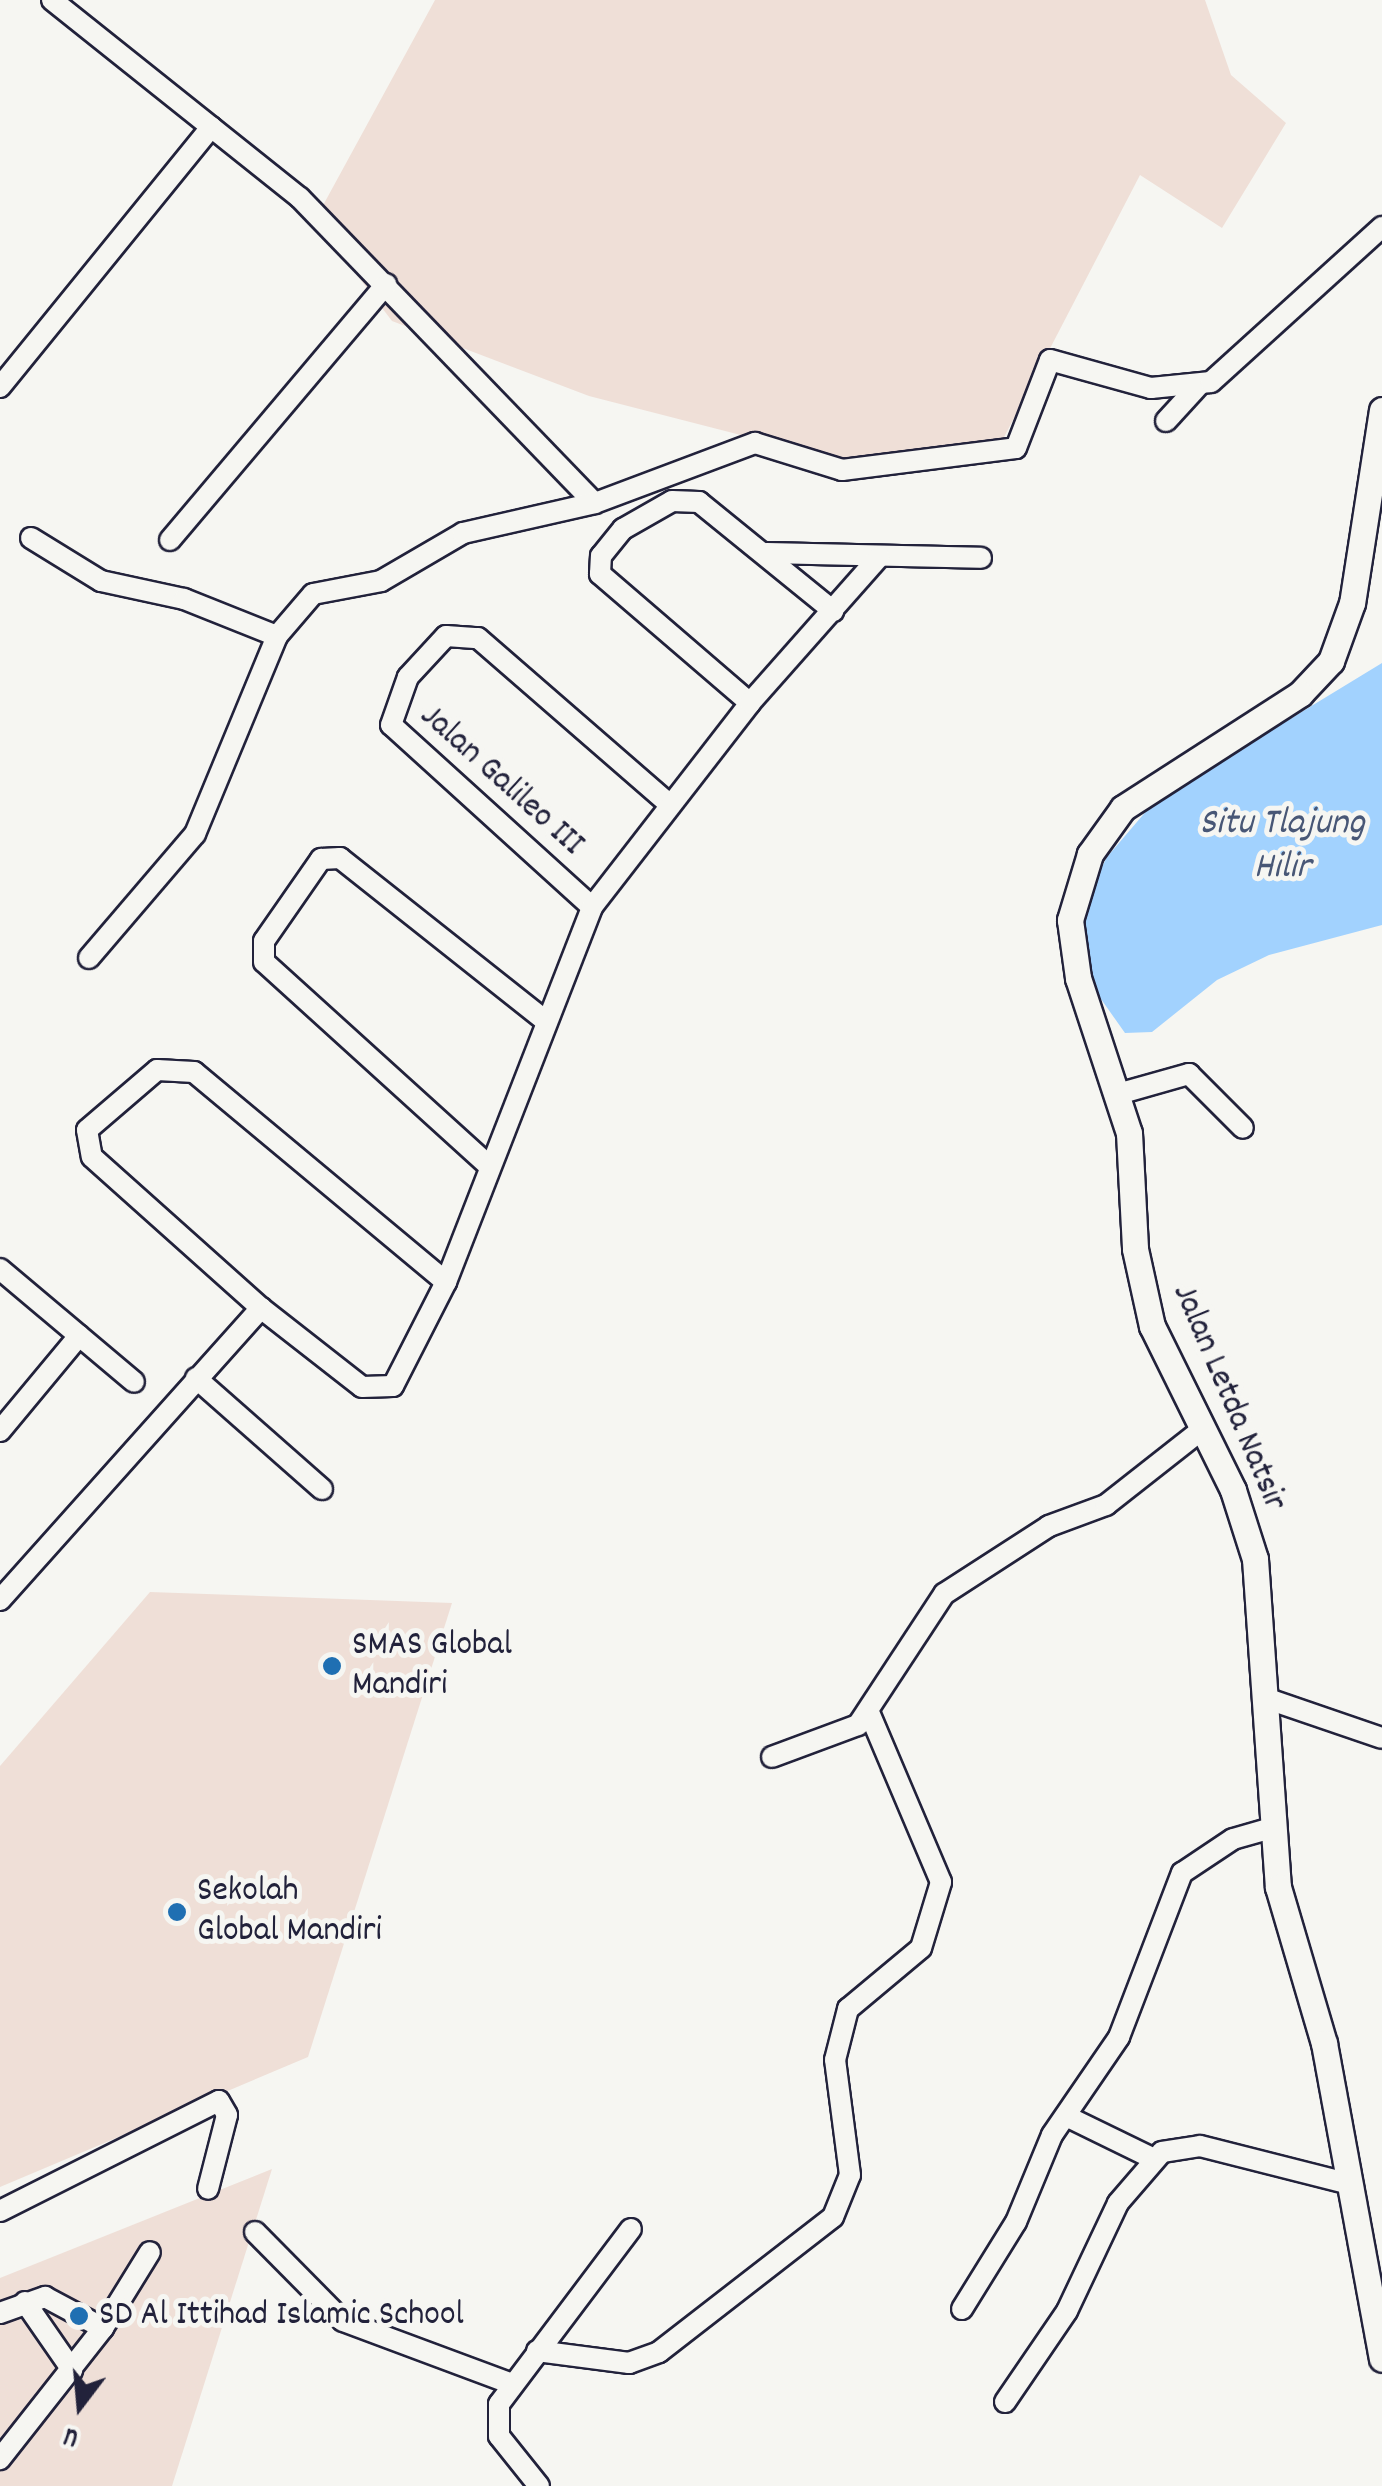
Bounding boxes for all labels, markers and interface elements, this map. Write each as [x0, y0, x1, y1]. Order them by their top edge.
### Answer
street label: Jalan Galileo III [410, 696, 592, 866]
water label: Situ Tlajung Hilir [1199, 802, 1365, 892]
street label: Jalan Letda Natsir [1161, 1278, 1295, 1518]
place label: SMAS Global Mandiri [352, 1625, 512, 1707]
marker: SMAS Global Mandiri [321, 1655, 343, 1677]
place label: Sekolah Global Mandiri [197, 1871, 382, 1953]
marker: Sekolah Global Mandiri [166, 1901, 188, 1923]
place label: SD Al Ittihad Islamic School [99, 2295, 464, 2337]
marker: SD Al Ittihad Islamic School [68, 2305, 90, 2327]
north arrow [30, 2356, 130, 2456]
text: U [60, 2414, 84, 2456]

